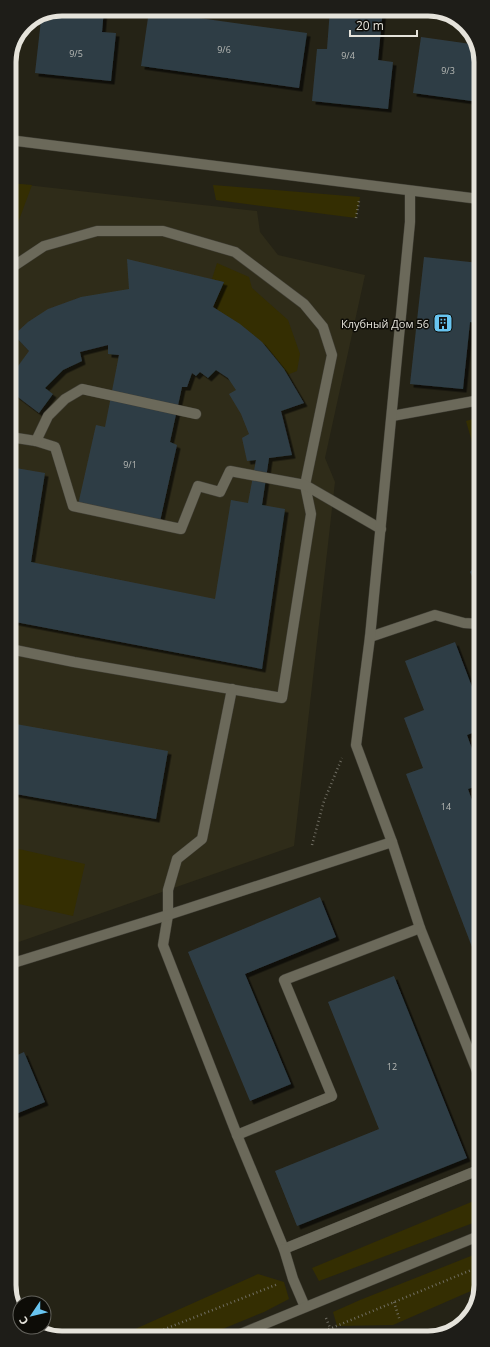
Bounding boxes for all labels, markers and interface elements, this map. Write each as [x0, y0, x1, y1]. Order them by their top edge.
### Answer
scale bar [350, 12, 417, 38]
text: 20 m [356, 17, 384, 34]
house number: 9/6 [217, 43, 231, 56]
house number: 9/5 [69, 47, 83, 60]
house number: 9/4 [341, 49, 355, 62]
house number: 9/3 [441, 64, 455, 77]
building icon: Клубный Дом 56 [432, 312, 454, 334]
place label: Клубный Дом 56 [341, 316, 429, 331]
house number: 9/1 [123, 458, 137, 471]
house number: 14 [441, 800, 451, 813]
house number: 12 [387, 1060, 397, 1073]
north arrow [12, 1295, 52, 1335]
text: С [15, 1314, 32, 1328]

